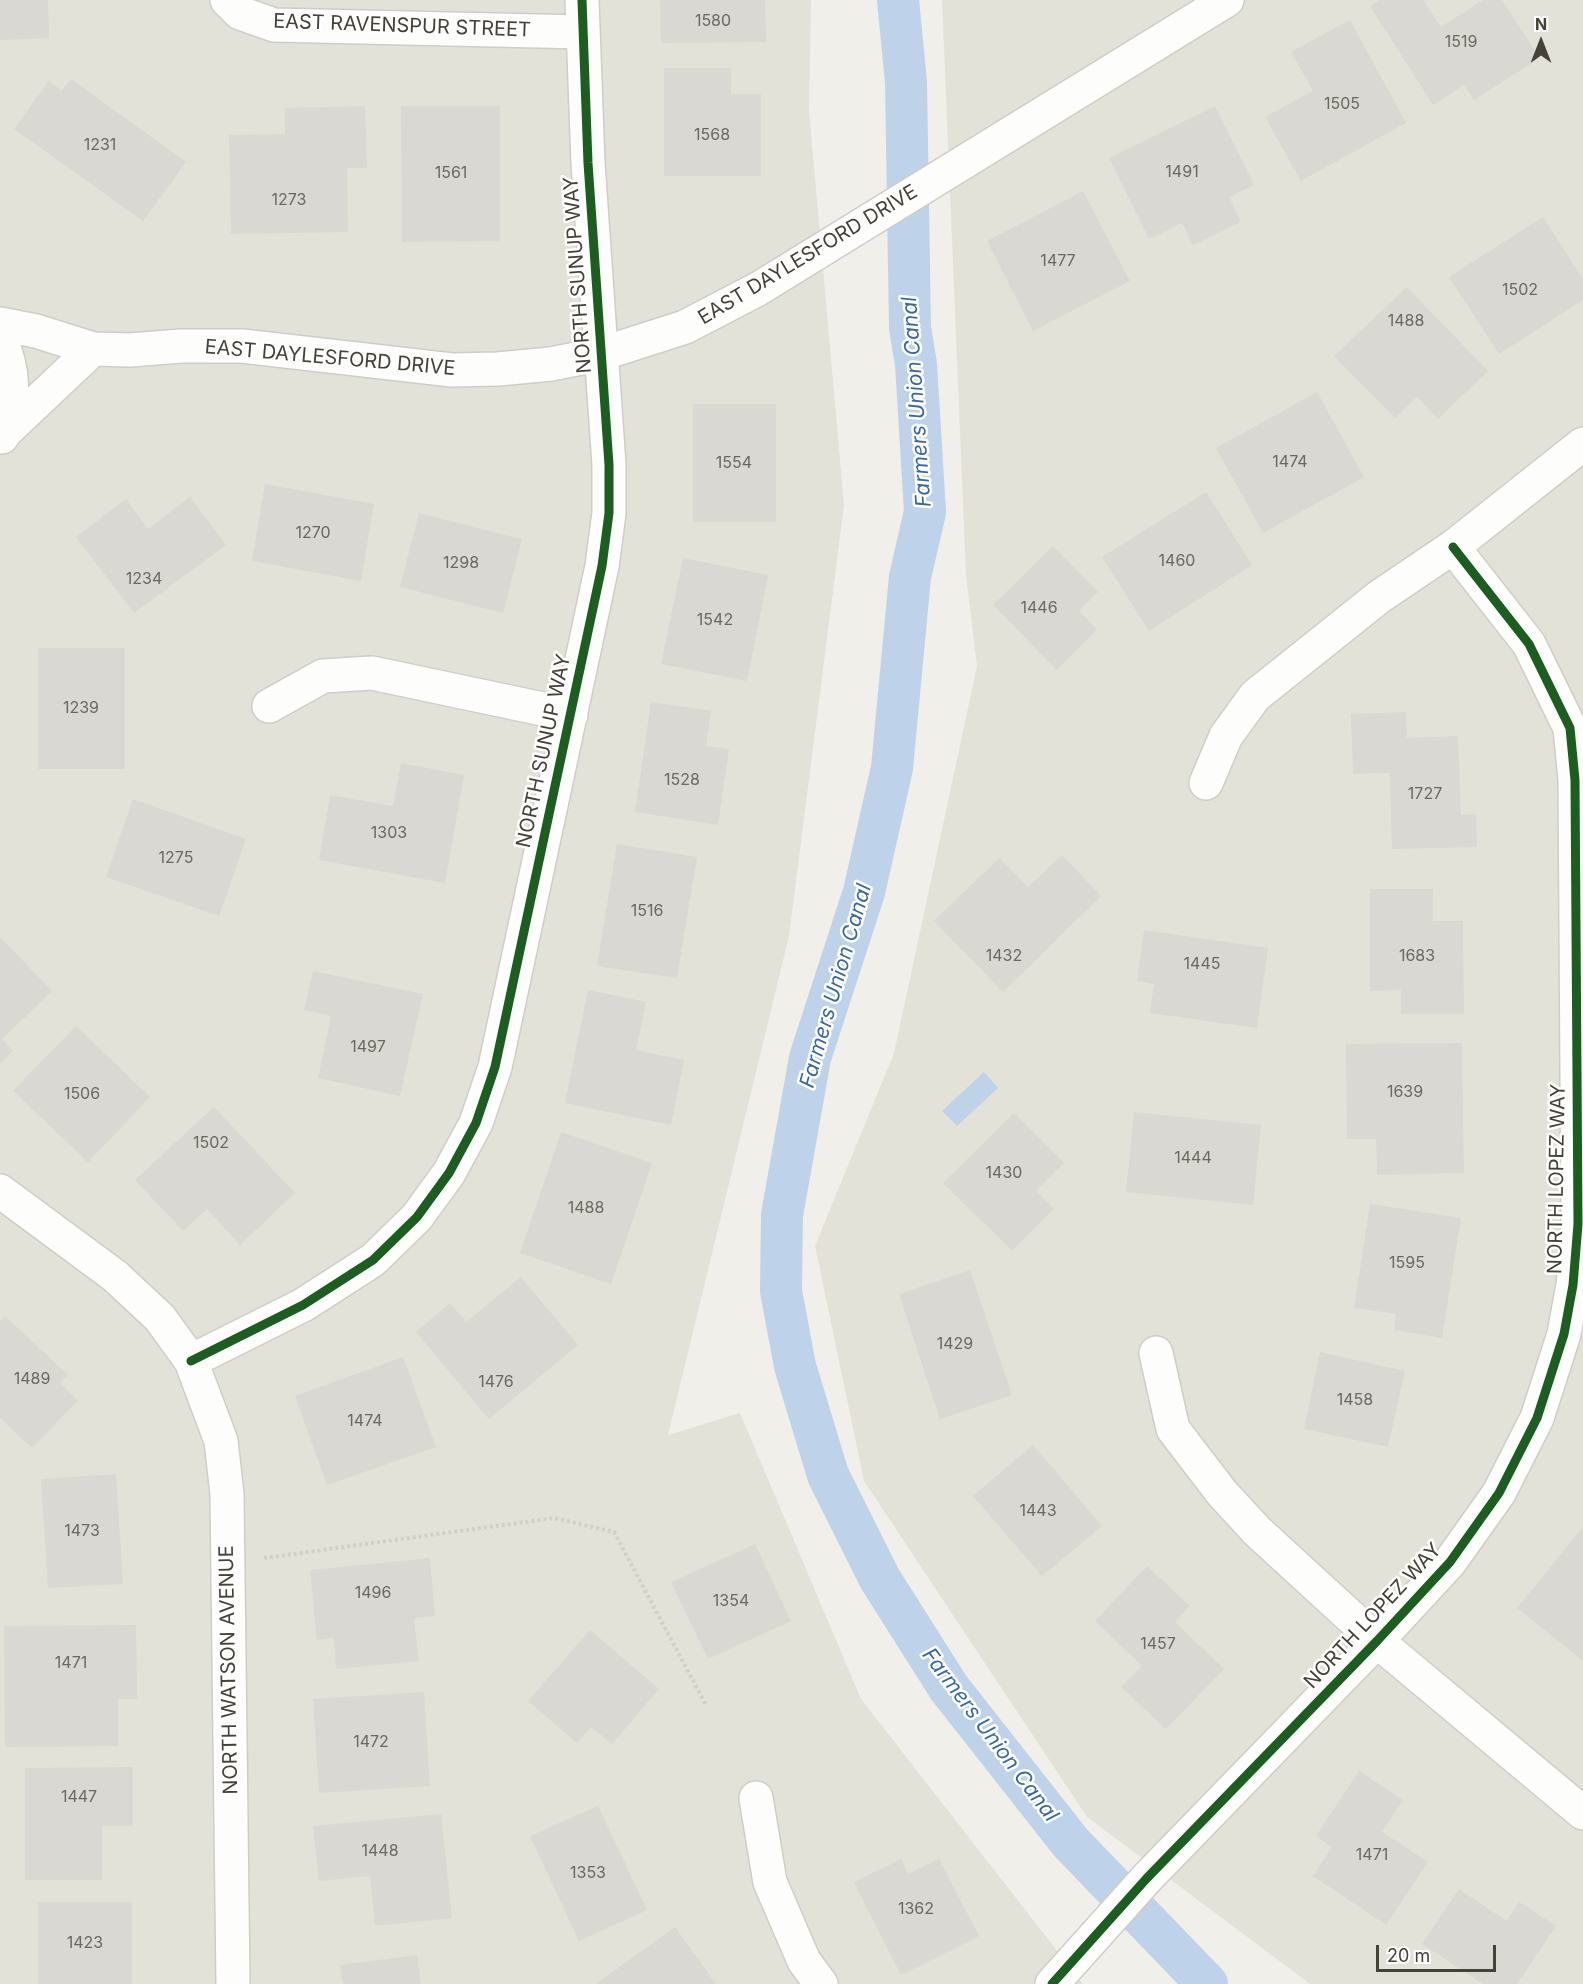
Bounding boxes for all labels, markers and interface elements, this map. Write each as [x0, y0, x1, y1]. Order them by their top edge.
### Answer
street label: EAST RAVENSPUR STREET [273, 10, 531, 42]
house number: 1580 [695, 11, 731, 31]
north arrow [1511, 12, 1571, 72]
text: N [1535, 14, 1547, 34]
house number: 1519 [1445, 32, 1477, 52]
house number: 1505 [1324, 94, 1360, 114]
house number: 1568 [694, 125, 730, 145]
house number: 1231 [84, 135, 116, 155]
house number: 1491 [1165, 162, 1199, 182]
house number: 1561 [435, 163, 467, 183]
street label: NORTH SUNUP WAY [559, 176, 597, 374]
street label: EAST DAYLESFORD DRIVE [694, 180, 922, 330]
house number: 1273 [272, 190, 306, 210]
house number: 1477 [1040, 251, 1076, 271]
house number: 1502 [1502, 280, 1538, 300]
water label: Farmers Union Canal [897, 296, 937, 508]
house number: 1488 [1388, 311, 1424, 331]
street label: EAST DAYLESFORD DRIVE [204, 335, 456, 381]
house number: 1474 [1272, 452, 1308, 472]
house number: 1554 [716, 453, 752, 473]
house number: 1270 [295, 523, 331, 543]
house number: 1460 [1159, 551, 1195, 571]
house number: 1298 [443, 553, 479, 573]
house number: 1234 [126, 569, 162, 589]
house number: 1446 [1020, 598, 1058, 618]
house number: 1542 [697, 610, 733, 630]
street label: NORTH SUNUP WAY [512, 652, 576, 850]
house number: 1239 [63, 698, 99, 718]
house number: 1528 [664, 770, 700, 790]
house number: 1727 [1408, 784, 1442, 804]
house number: 1303 [371, 823, 407, 843]
house number: 1275 [159, 848, 193, 868]
water label: Farmers Union Canal [795, 881, 877, 1091]
house number: 1516 [631, 901, 663, 921]
house number: 1432 [986, 946, 1022, 966]
house number: 1683 [1399, 946, 1435, 966]
house number: 1445 [1184, 954, 1220, 974]
house number: 1497 [350, 1037, 386, 1057]
house number: 1639 [1387, 1082, 1423, 1102]
house number: 1506 [64, 1084, 100, 1104]
street label: NORTH LOPEZ WAY [1543, 1084, 1571, 1274]
house number: 1502 [193, 1133, 229, 1153]
house number: 1444 [1174, 1148, 1212, 1168]
house number: 1430 [986, 1163, 1022, 1183]
house number: 1488 [568, 1198, 604, 1218]
house number: 1595 [1389, 1253, 1425, 1273]
house number: 1429 [937, 1334, 973, 1354]
house number: 1489 [14, 1369, 50, 1389]
house number: 1476 [478, 1372, 514, 1392]
house number: 1458 [1337, 1390, 1373, 1410]
house number: 1474 [347, 1411, 383, 1431]
house number: 1443 [1019, 1501, 1057, 1521]
house number: 1473 [64, 1521, 100, 1541]
street label: NORTH LOPEZ WAY [1299, 1538, 1447, 1694]
street label: NORTH WATSON AVENUE [215, 1545, 243, 1795]
house number: 1496 [355, 1583, 391, 1603]
house number: 1354 [713, 1591, 749, 1611]
house number: 1457 [1140, 1634, 1176, 1654]
water label: Farmers Union Canal [917, 1643, 1063, 1827]
house number: 1471 [55, 1653, 87, 1673]
house number: 1472 [353, 1732, 389, 1752]
house number: 1447 [61, 1787, 97, 1807]
house number: 1448 [361, 1841, 399, 1861]
house number: 1471 [1356, 1845, 1388, 1865]
house number: 1353 [570, 1863, 606, 1883]
house number: 1362 [898, 1899, 934, 1919]
house number: 1423 [67, 1933, 103, 1953]
scale bar [1379, 1933, 1499, 1971]
text: 20 m [1387, 1945, 1430, 1966]

